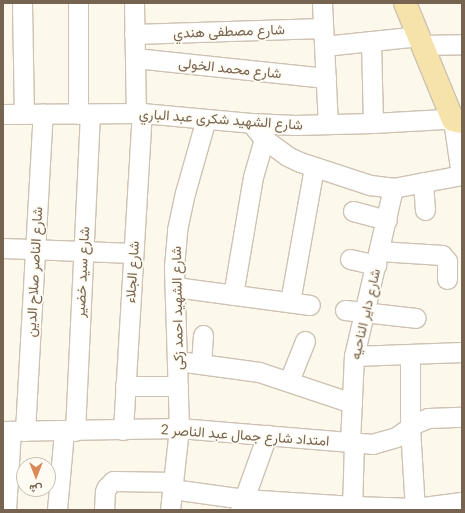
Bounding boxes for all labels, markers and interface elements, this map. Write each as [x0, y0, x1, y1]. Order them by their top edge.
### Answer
street label: شارع مصطفى هندي [173, 21, 285, 41]
street label: شارع محمد الخولى [178, 54, 282, 82]
street label: شارع الشهيد شكرى عبد الباري [139, 105, 303, 133]
street label: شارع الناصر صلاح الدين [22, 206, 46, 338]
street label: شارع سيد خضير [71, 226, 93, 318]
street label: شارع الجلاء [121, 240, 143, 304]
street label: شارع الشهيد احمد زكى [168, 246, 186, 370]
street label: شارع داير الناحيه [346, 267, 384, 361]
street label: امتداد شارع جمال عبد الناصر 2 [160, 421, 330, 449]
north arrow [16, 457, 56, 497]
text: ش [29, 482, 43, 495]

